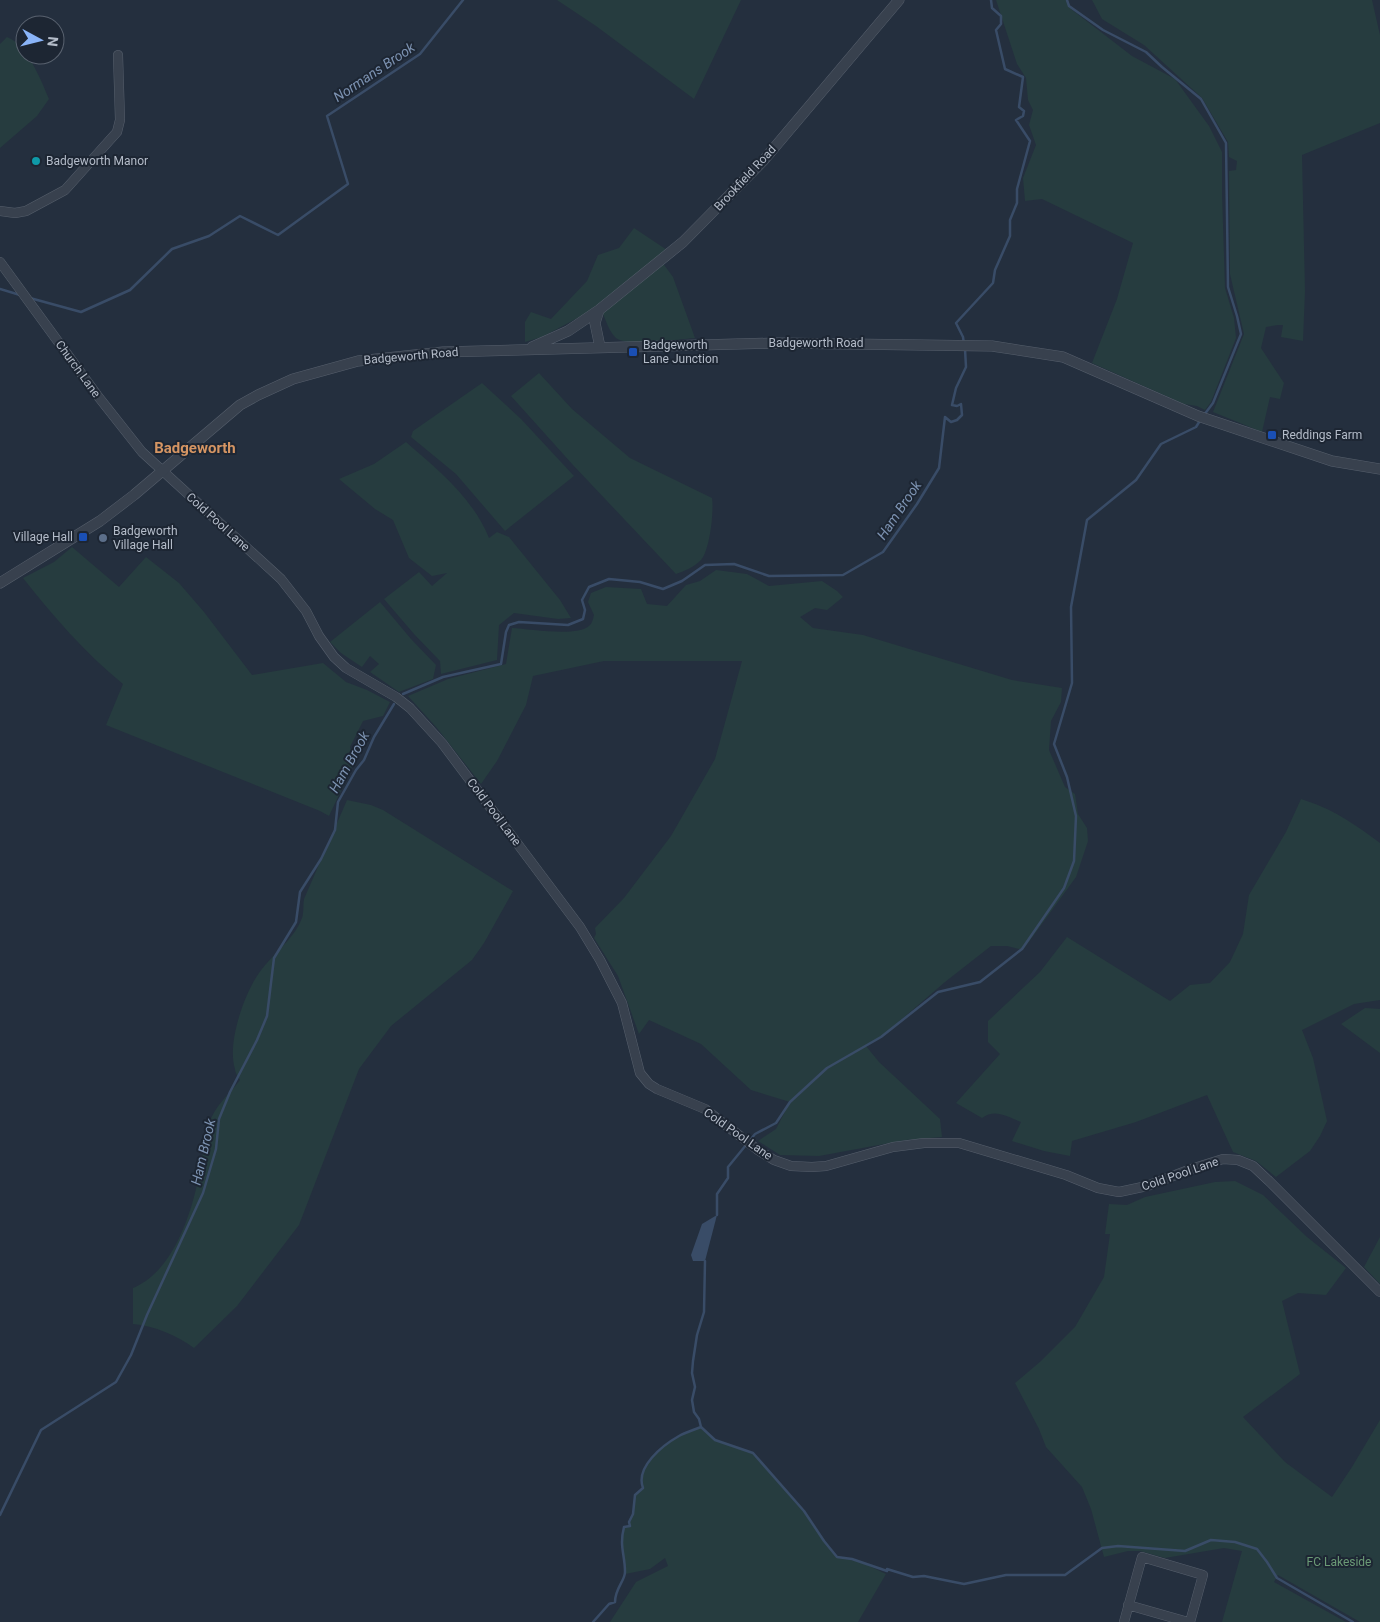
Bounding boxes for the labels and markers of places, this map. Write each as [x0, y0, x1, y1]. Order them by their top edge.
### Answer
place label: Badgeworth Manor [46, 154, 148, 168]
marker: Badgeworth Manor [30, 155, 42, 167]
place label: Badgeworth Lane Junction [643, 338, 718, 366]
marker: Badgeworth Lane Junction [627, 346, 639, 358]
place label: Reddings Farm [1282, 428, 1362, 442]
marker: Reddings Farm [1266, 429, 1278, 441]
place label: Badgeworth Village Hall [113, 524, 178, 552]
place label: Village Hall [13, 530, 73, 544]
marker: Village Hall [77, 531, 89, 543]
marker: Badgeworth Village Hall [97, 532, 109, 544]

